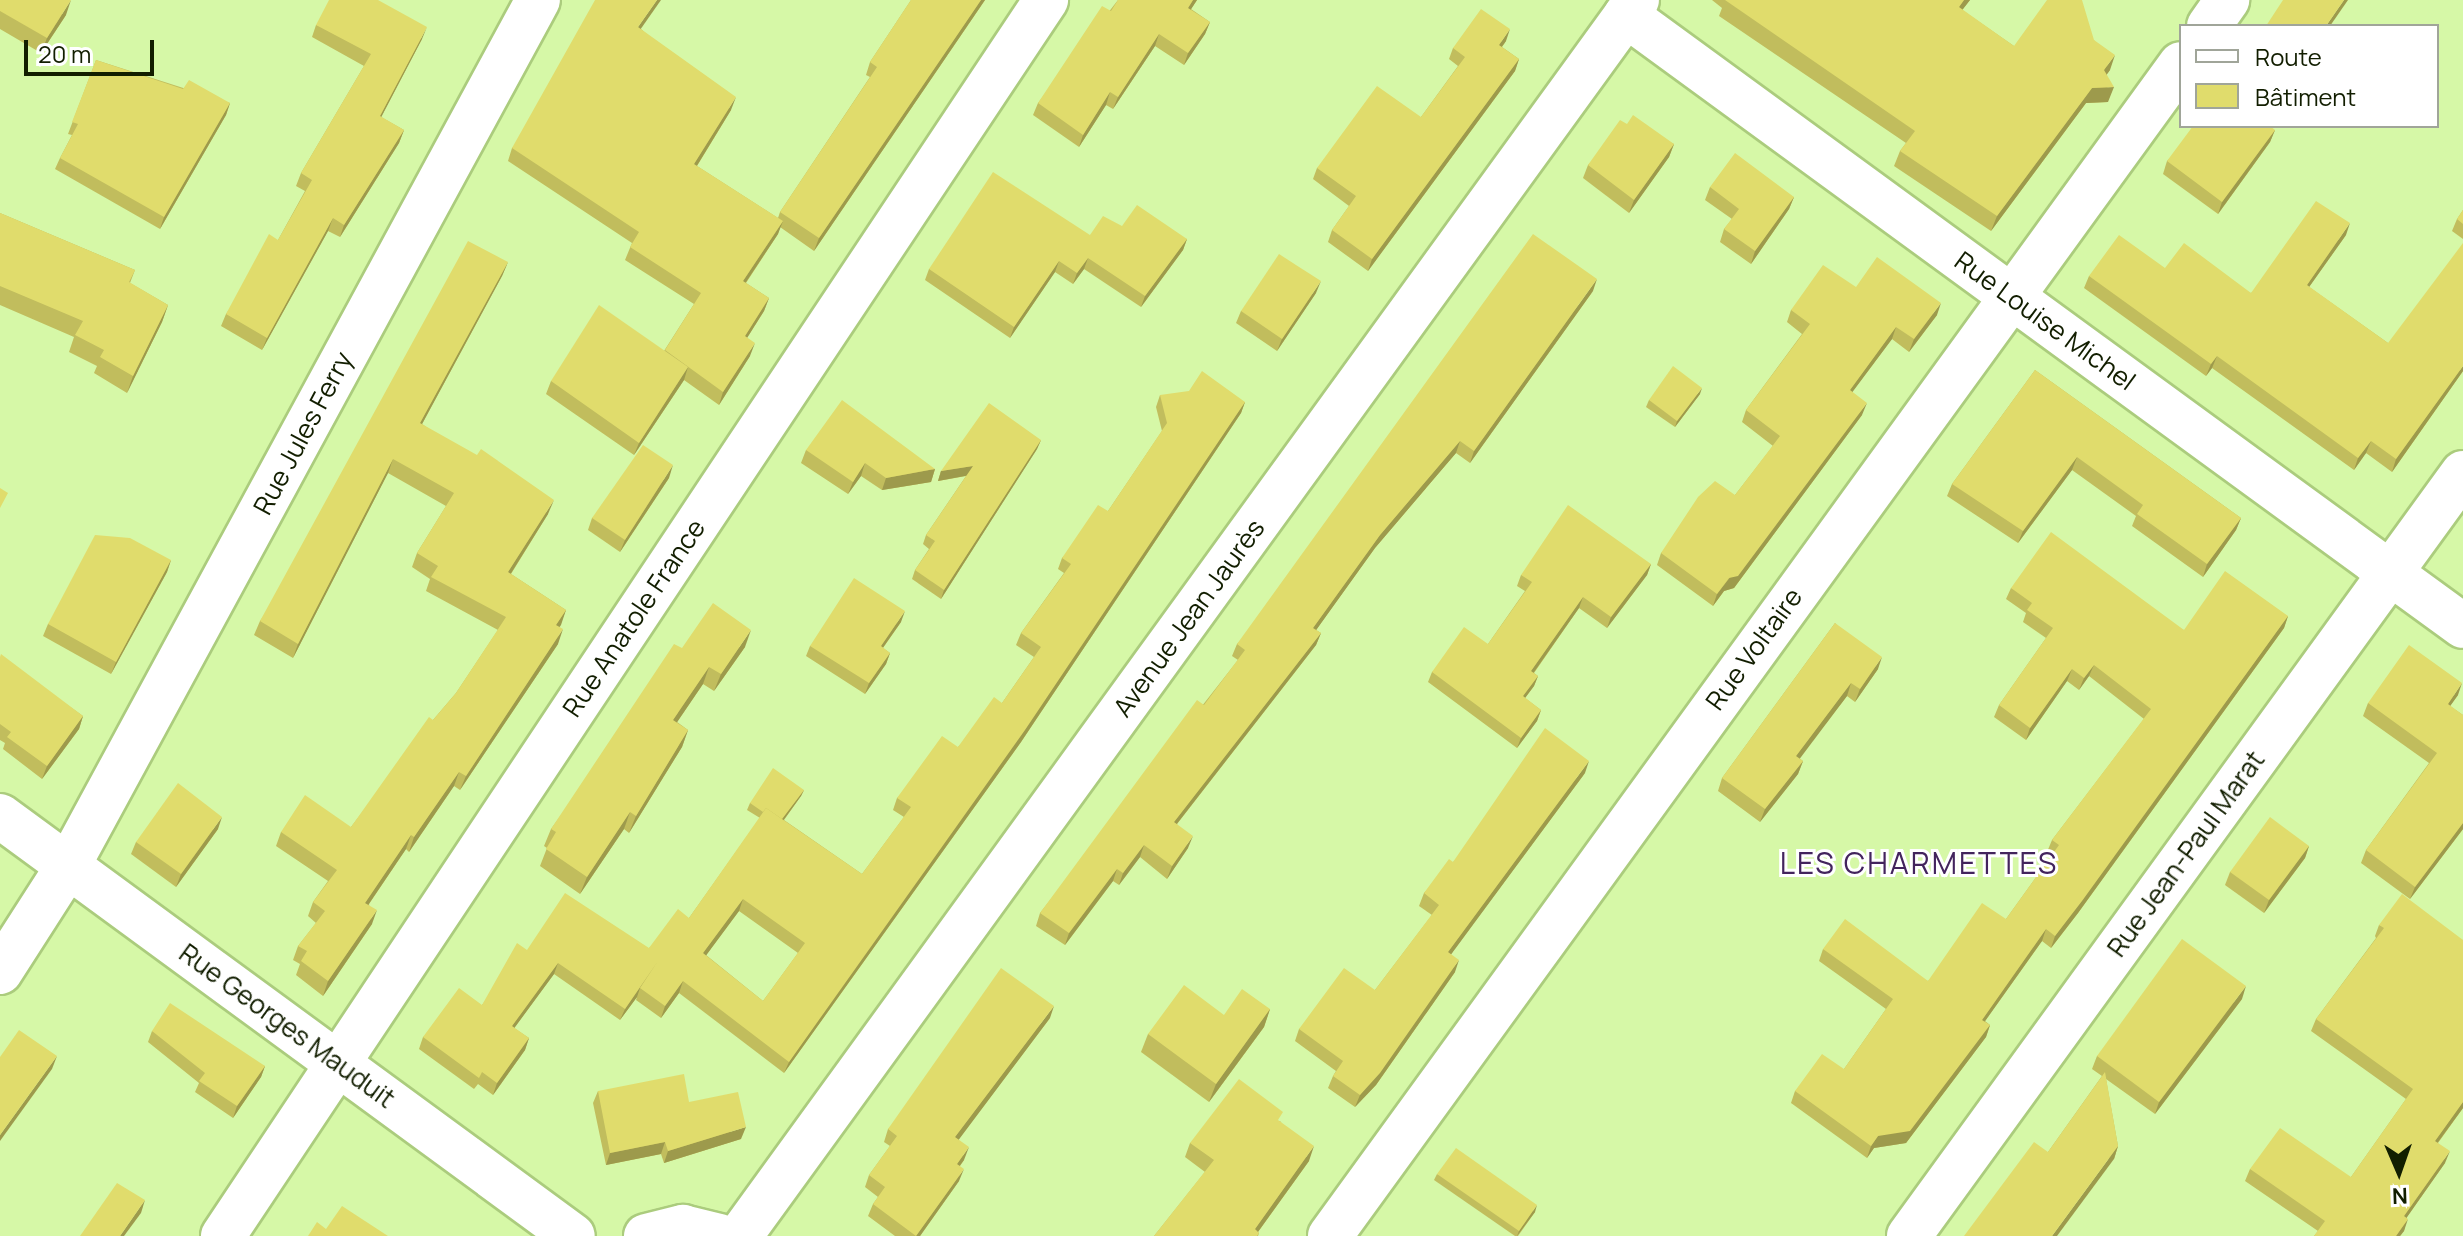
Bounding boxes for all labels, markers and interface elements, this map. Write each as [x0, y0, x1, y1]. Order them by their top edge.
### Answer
scale bar [28, 24, 158, 74]
legend [2179, 24, 2439, 128]
text: 20 m [38, 37, 91, 70]
text: Route [2255, 40, 2322, 73]
text: Bâtiment [2255, 80, 2356, 113]
street label: Rue Louise Michel [1949, 245, 2141, 397]
street label: Rue Jules Ferry [247, 346, 359, 520]
street label: Rue Anatole France [556, 513, 712, 723]
street label: Avenue Jean Jaurès [1107, 513, 1271, 723]
street label: Rue Voltaire [1699, 582, 1809, 716]
street label: Rue Jean-Paul Marat [2101, 745, 2271, 963]
district label: LES CHARMETTES [1780, 845, 2058, 881]
street label: Rue Georges Mauduit [173, 937, 401, 1115]
north arrow [2359, 1132, 2439, 1212]
text: N [2391, 1181, 2408, 1211]

